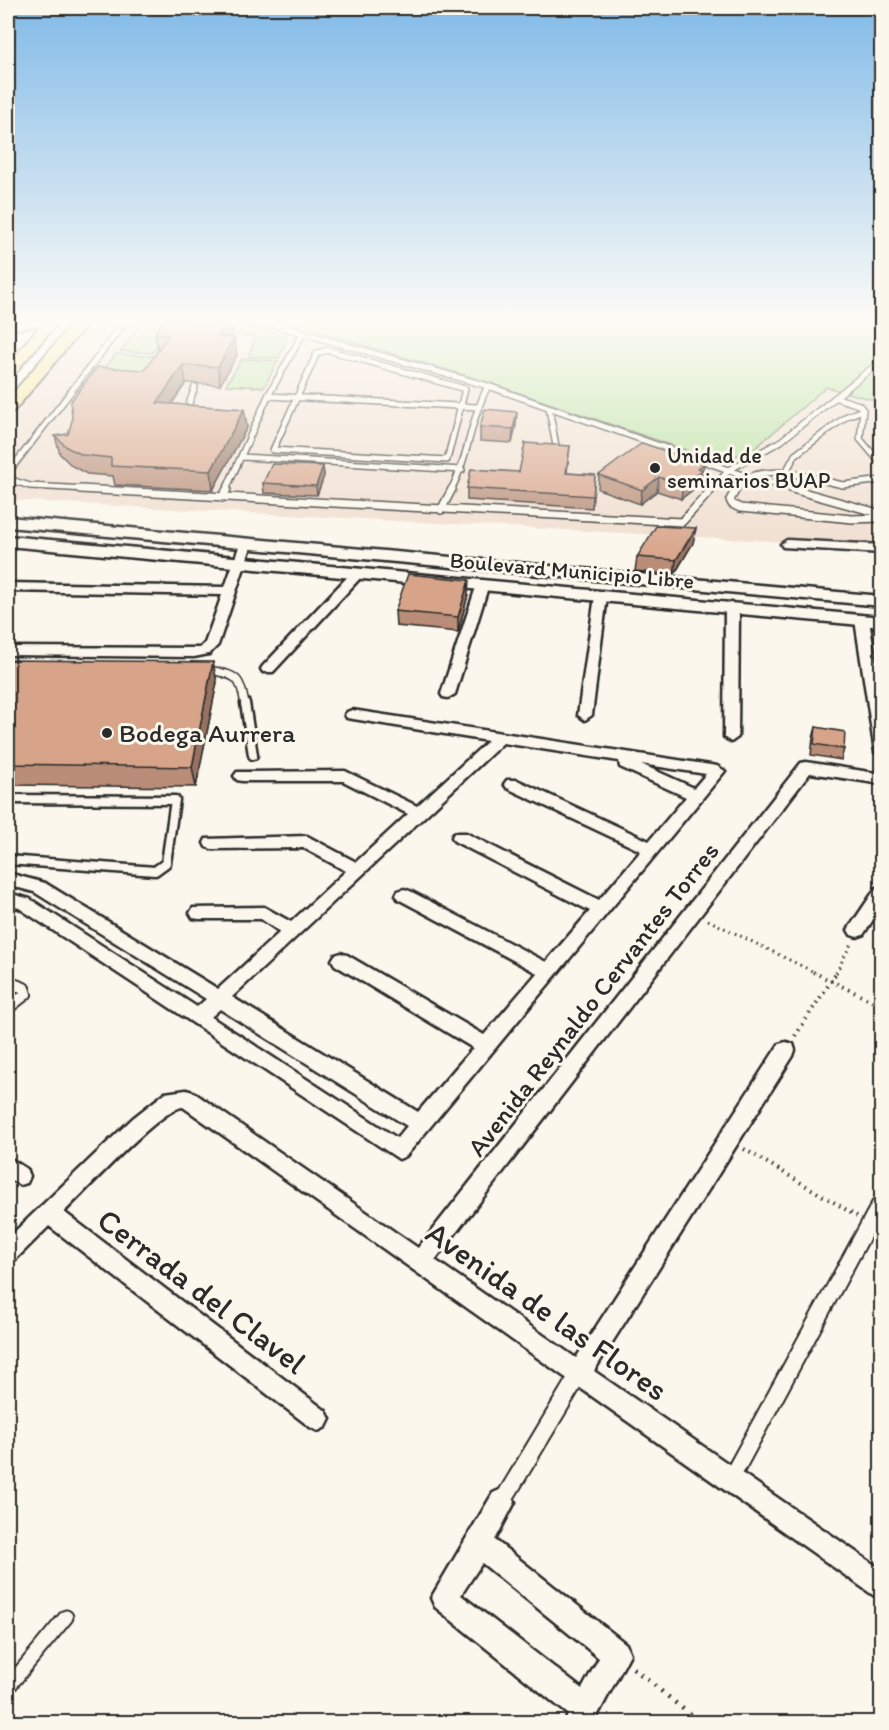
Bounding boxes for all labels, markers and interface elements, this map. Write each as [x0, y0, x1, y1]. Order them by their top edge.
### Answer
place label: Unidad de seminarios BUAP [667, 442, 831, 494]
marker: Unidad de seminarios BUAP [648, 461, 662, 475]
street label: Boulevard Municipio Libre [449, 546, 695, 595]
place label: Bodega Aurrera [119, 717, 296, 749]
marker: Bodega Aurrera [100, 726, 114, 740]
street label: Avenida Reynaldo Cervantes Torres [460, 835, 726, 1163]
street label: Cerrada del Clavel [90, 1200, 314, 1382]
street label: Avenida de las Flores [419, 1213, 675, 1409]

